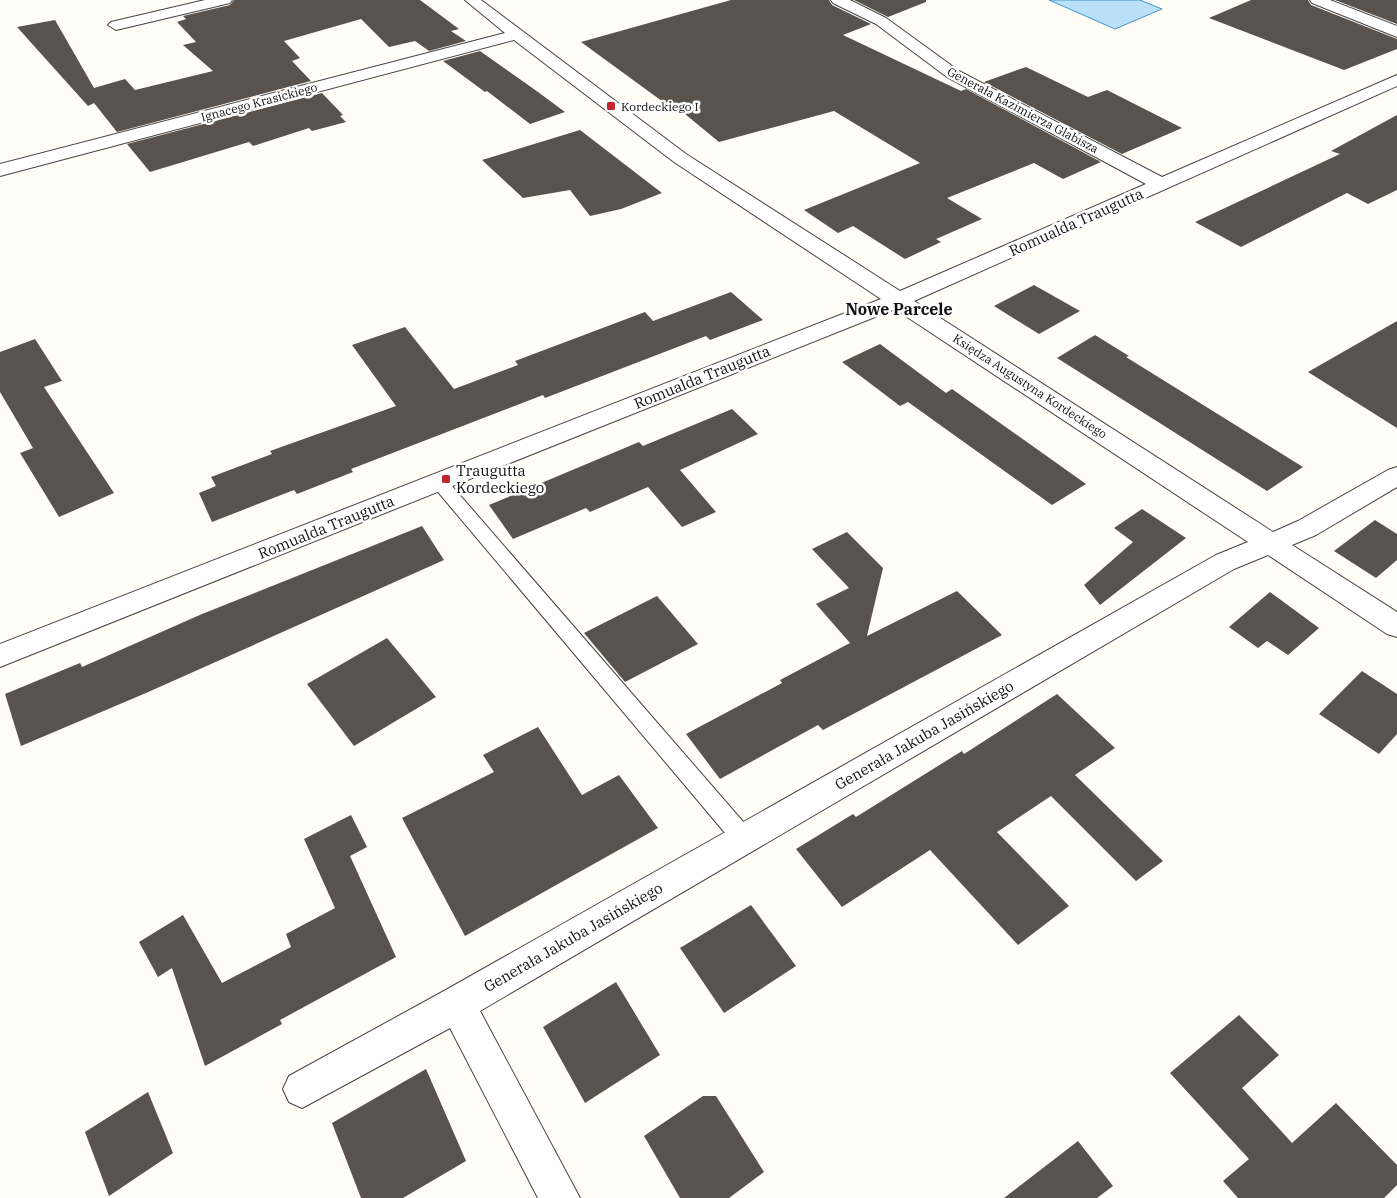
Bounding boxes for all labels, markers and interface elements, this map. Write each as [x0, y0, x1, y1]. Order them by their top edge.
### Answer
street label: Generała Kazimierza Glabisza [945, 64, 1102, 157]
street label: Ignacego Krasickiego [199, 79, 319, 125]
place label: Kordeckiego I [621, 99, 699, 114]
marker: Kordeckiego I [605, 100, 617, 112]
street label: Romualda Traugutta [1006, 184, 1146, 260]
district label: Nowe Parcele [845, 299, 953, 319]
street label: Księdza Augustyna Kordeckiego [950, 330, 1110, 442]
street label: Romualda Traugutta [631, 341, 773, 413]
place label: Traugutta Kordeckiego [456, 461, 544, 497]
marker: Traugutta Kordeckiego [440, 473, 452, 485]
street label: Romualda Traugutta [255, 491, 397, 563]
street label: Generała Jakuba Jasińskiego [831, 676, 1017, 794]
street label: Generała Jakuba Jasińskiego [480, 878, 666, 996]

